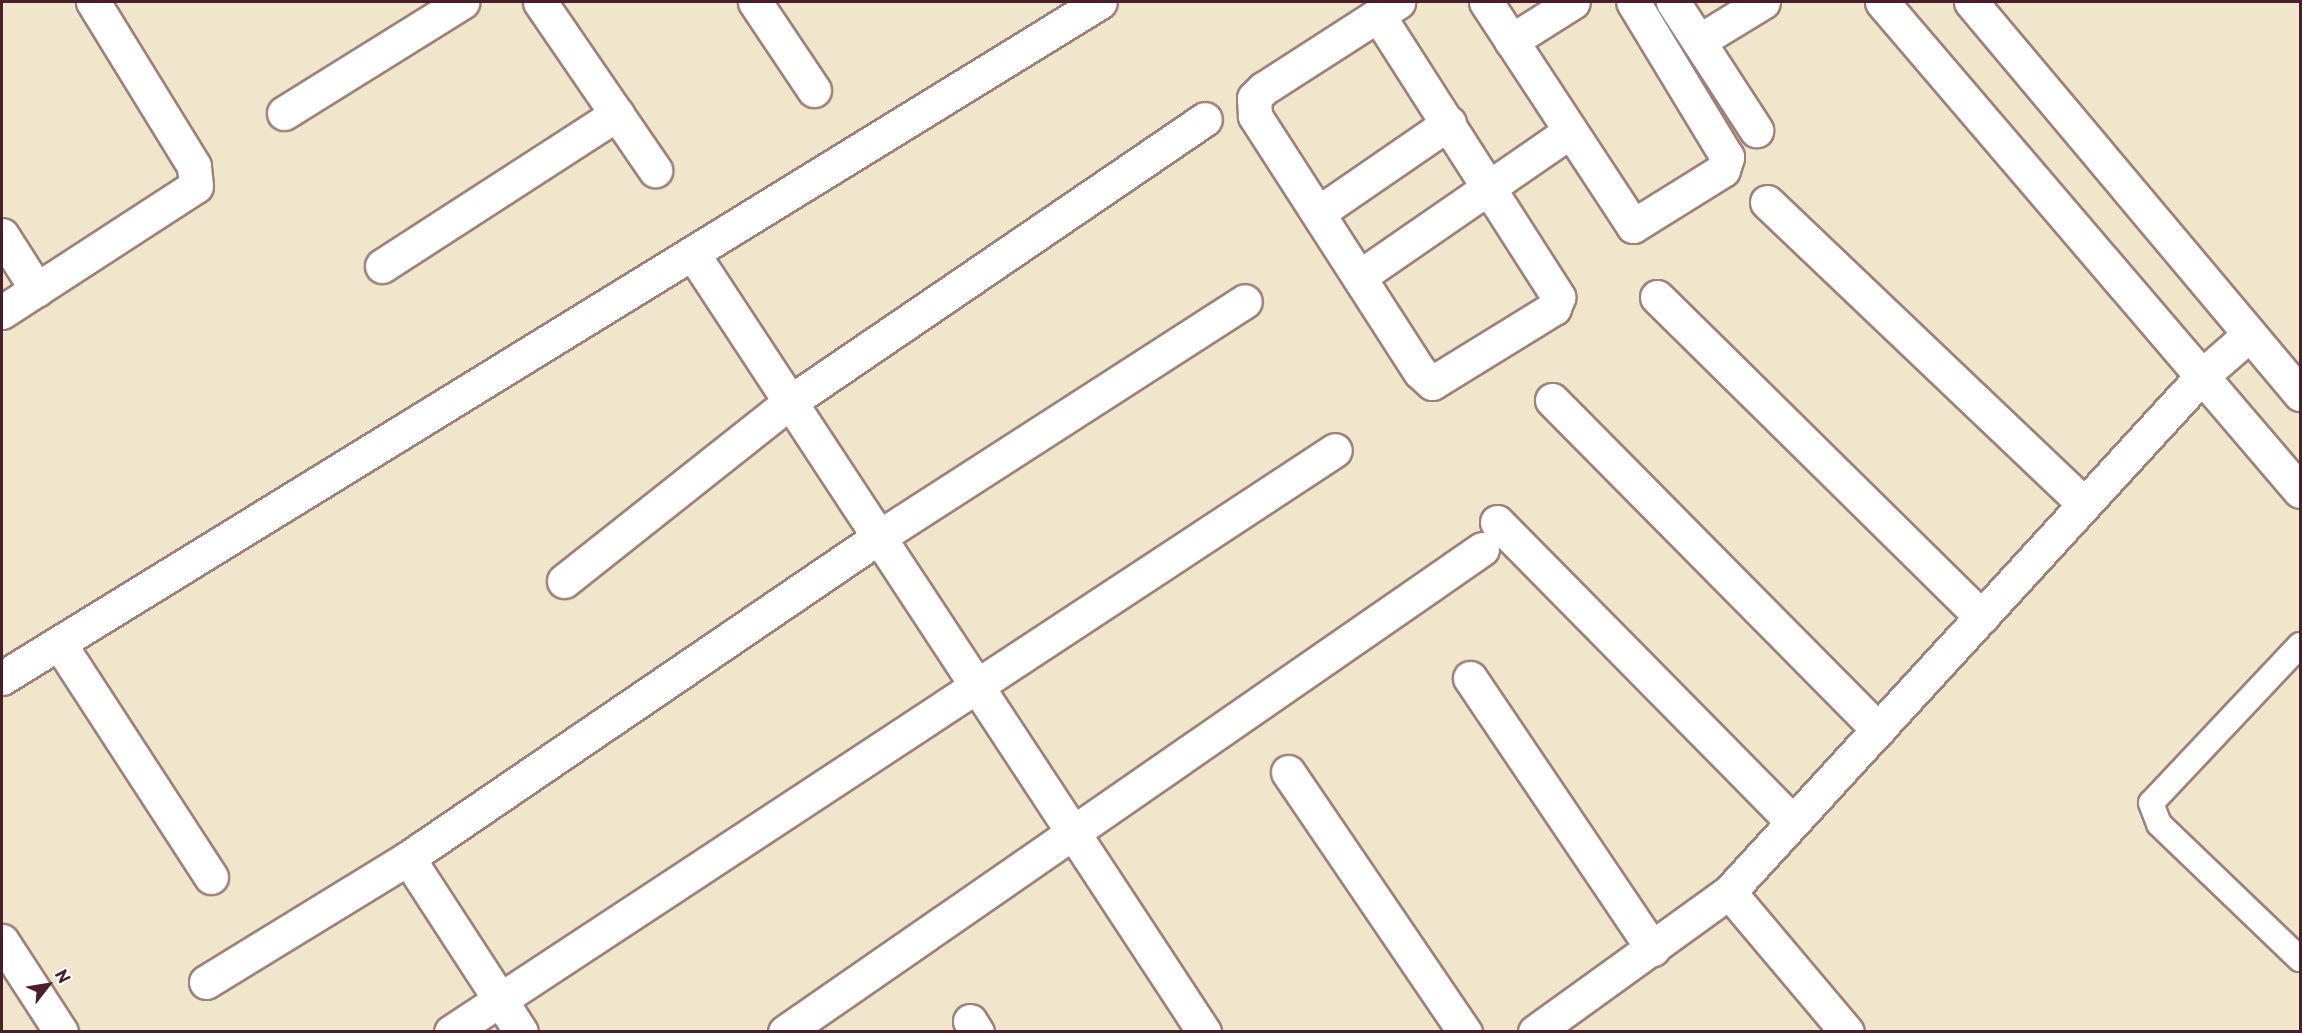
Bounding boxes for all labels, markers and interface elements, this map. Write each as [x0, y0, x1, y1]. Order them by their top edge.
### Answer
north arrow [18, 955, 78, 1015]
text: N [50, 964, 77, 987]

